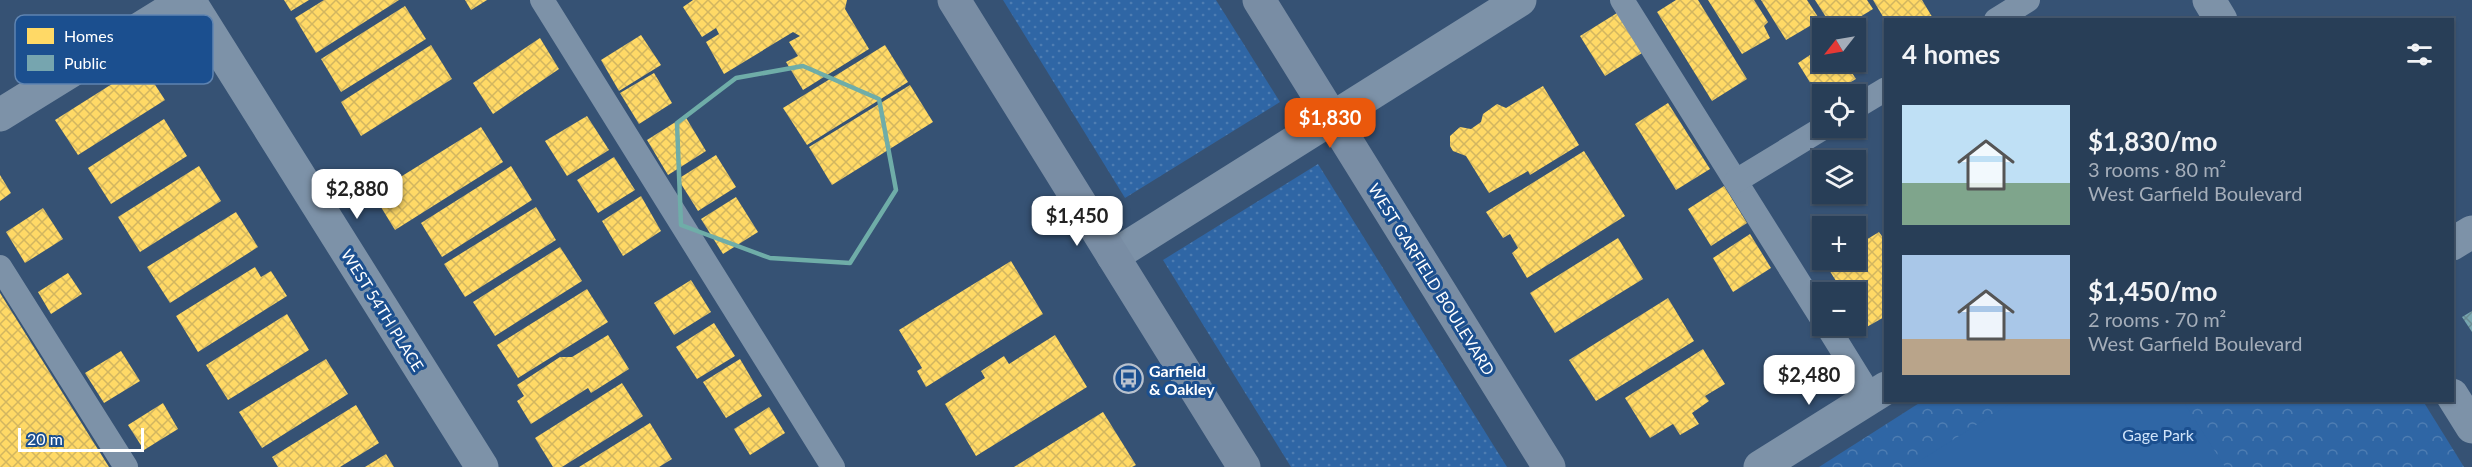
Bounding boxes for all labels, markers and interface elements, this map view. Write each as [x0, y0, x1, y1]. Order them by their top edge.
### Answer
legend [15, 15, 213, 84]
north arrow [1812, 18, 1866, 72]
map controls [1812, 18, 1866, 336]
text: Homes [64, 26, 114, 45]
text: 4 homes [1902, 38, 2000, 70]
icon: filters [2403, 38, 2436, 71]
text: Public [64, 53, 107, 72]
button: locate [1812, 84, 1866, 138]
pin: $1,830 [1281, 98, 1379, 149]
text: $1,830 [1299, 105, 1361, 129]
text: $1,830/mo [2088, 125, 2218, 157]
icon: home [1950, 129, 2022, 201]
button: layers [1812, 150, 1866, 204]
text: 3 rooms · 80 m² [2088, 157, 2226, 181]
pin: $2,880 [308, 169, 406, 220]
text: $2,880 [326, 176, 388, 200]
street label: WEST GARFIELD BOULEVARD [1365, 180, 1499, 378]
text: West Garfield Boulevard [2088, 181, 2302, 205]
pin: $1,450 [1028, 196, 1126, 247]
text: $1,450 [1046, 203, 1108, 227]
button: + [1812, 216, 1866, 270]
street label: WEST 54TH PLACE [338, 246, 428, 374]
text: $1,450/mo [2088, 275, 2218, 307]
icon: home [1950, 279, 2022, 351]
button: − [1812, 282, 1866, 336]
text: 2 rooms · 70 m² [2088, 307, 2226, 331]
text: West Garfield Boulevard [2088, 331, 2302, 355]
pin: $2,480 [1760, 355, 1858, 406]
place label: Garfield & Oakley [1149, 361, 1215, 398]
text: $2,480 [1778, 362, 1840, 386]
bus stop icon: Garfield & Oakley [1112, 363, 1144, 395]
scale bar [18, 425, 144, 452]
park label: Gage Park [2122, 425, 2195, 444]
text: 20 m [27, 429, 63, 448]

